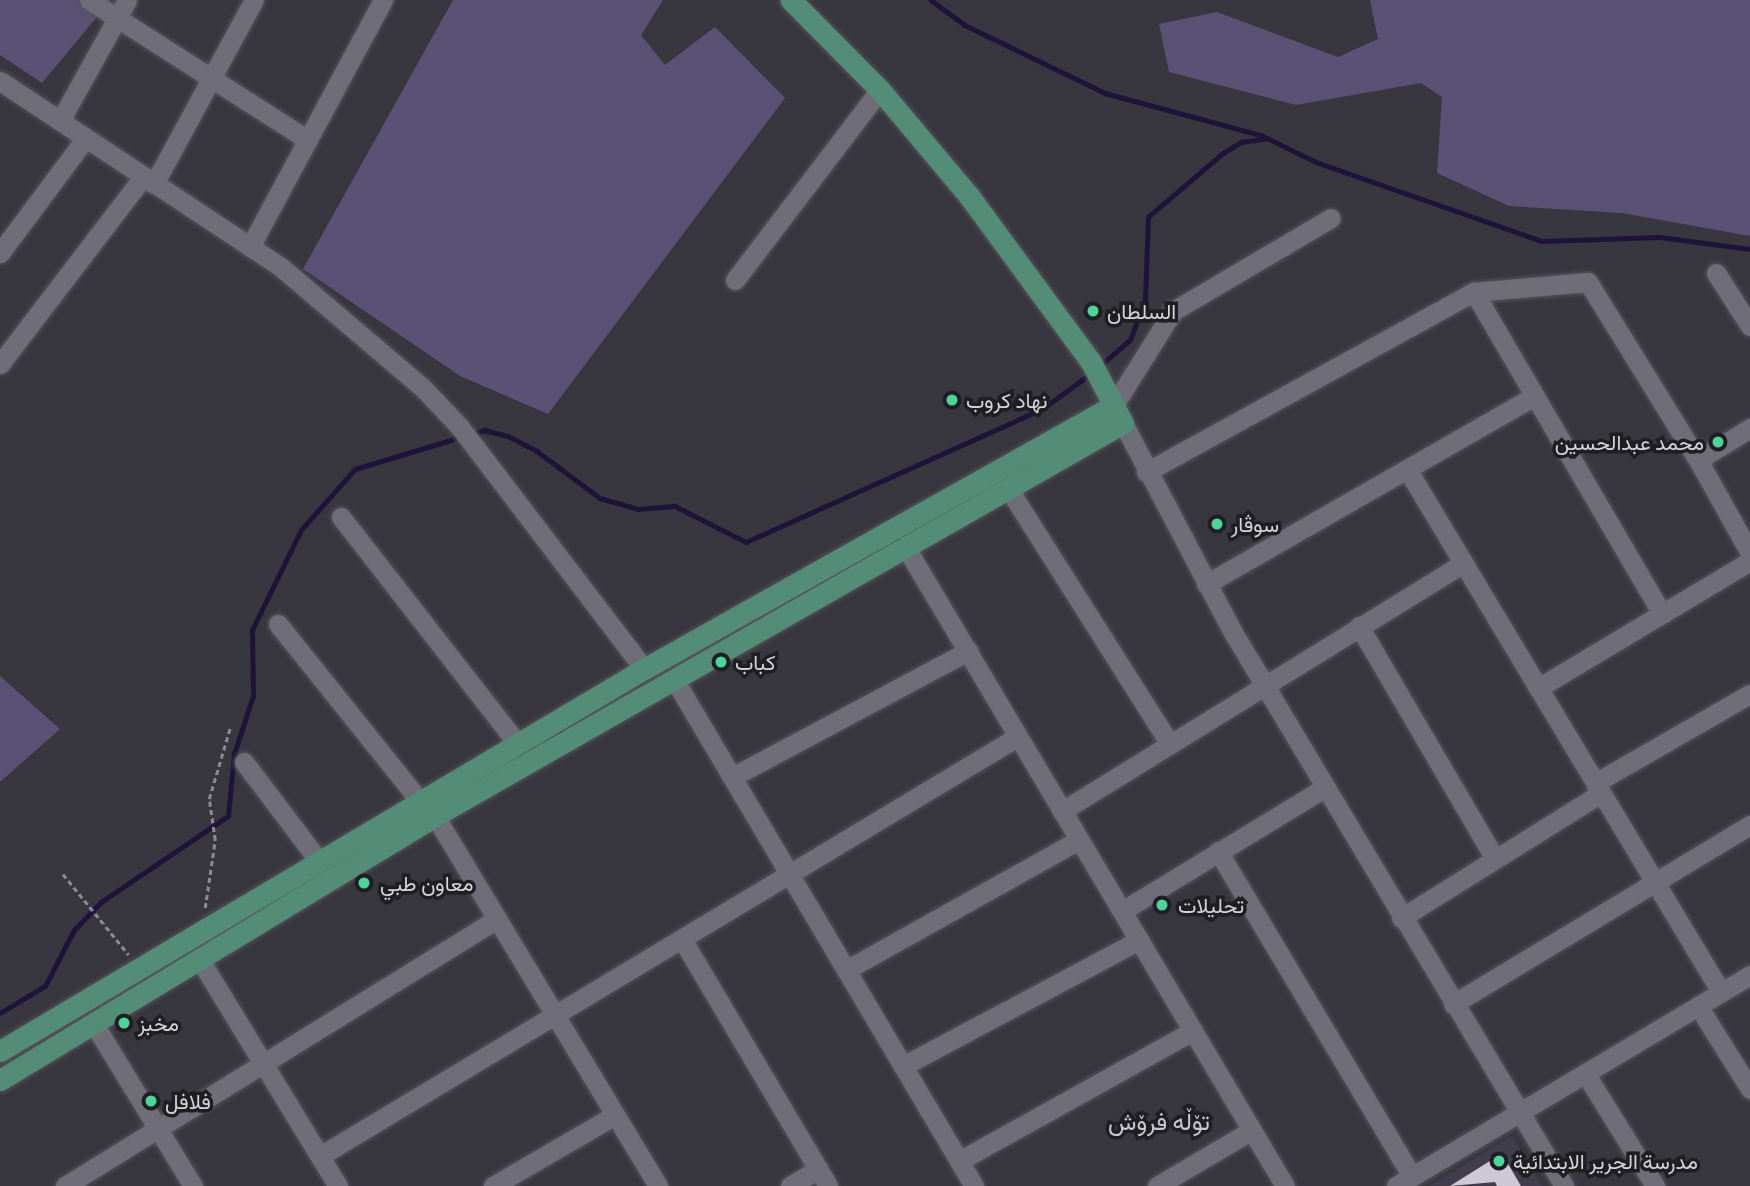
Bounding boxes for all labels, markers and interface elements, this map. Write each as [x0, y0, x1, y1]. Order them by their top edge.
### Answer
place label: السلطان [1107, 298, 1176, 324]
marker: السلطان [1085, 303, 1101, 319]
place label: نهاد كروب [966, 387, 1047, 413]
marker: نهاد كروب [944, 392, 960, 408]
place label: محمد عبدالحسين [1555, 429, 1704, 455]
marker: محمد عبدالحسين [1710, 434, 1726, 450]
place label: سوڤار [1231, 511, 1279, 537]
marker: سوڤار [1209, 516, 1225, 532]
place label: كباب [735, 649, 775, 675]
marker: كباب [713, 654, 729, 670]
place label: معاون طبي [380, 870, 473, 896]
marker: معاون طبي [354, 873, 374, 893]
place label: تحلیلات [1178, 892, 1244, 918]
marker: تحلیلات [1152, 895, 1172, 915]
place label: مخبز [138, 1010, 179, 1036]
marker: مخبز [116, 1015, 132, 1031]
place label: فلافل [165, 1088, 211, 1114]
marker: فلافل [143, 1093, 159, 1109]
district label: تۆڵە فرۆش [1108, 1108, 1210, 1136]
place label: مدرسة الجرير الابتدائية [1513, 1148, 1698, 1174]
marker: مدرسة الجرير الابتدائية [1491, 1153, 1507, 1169]

